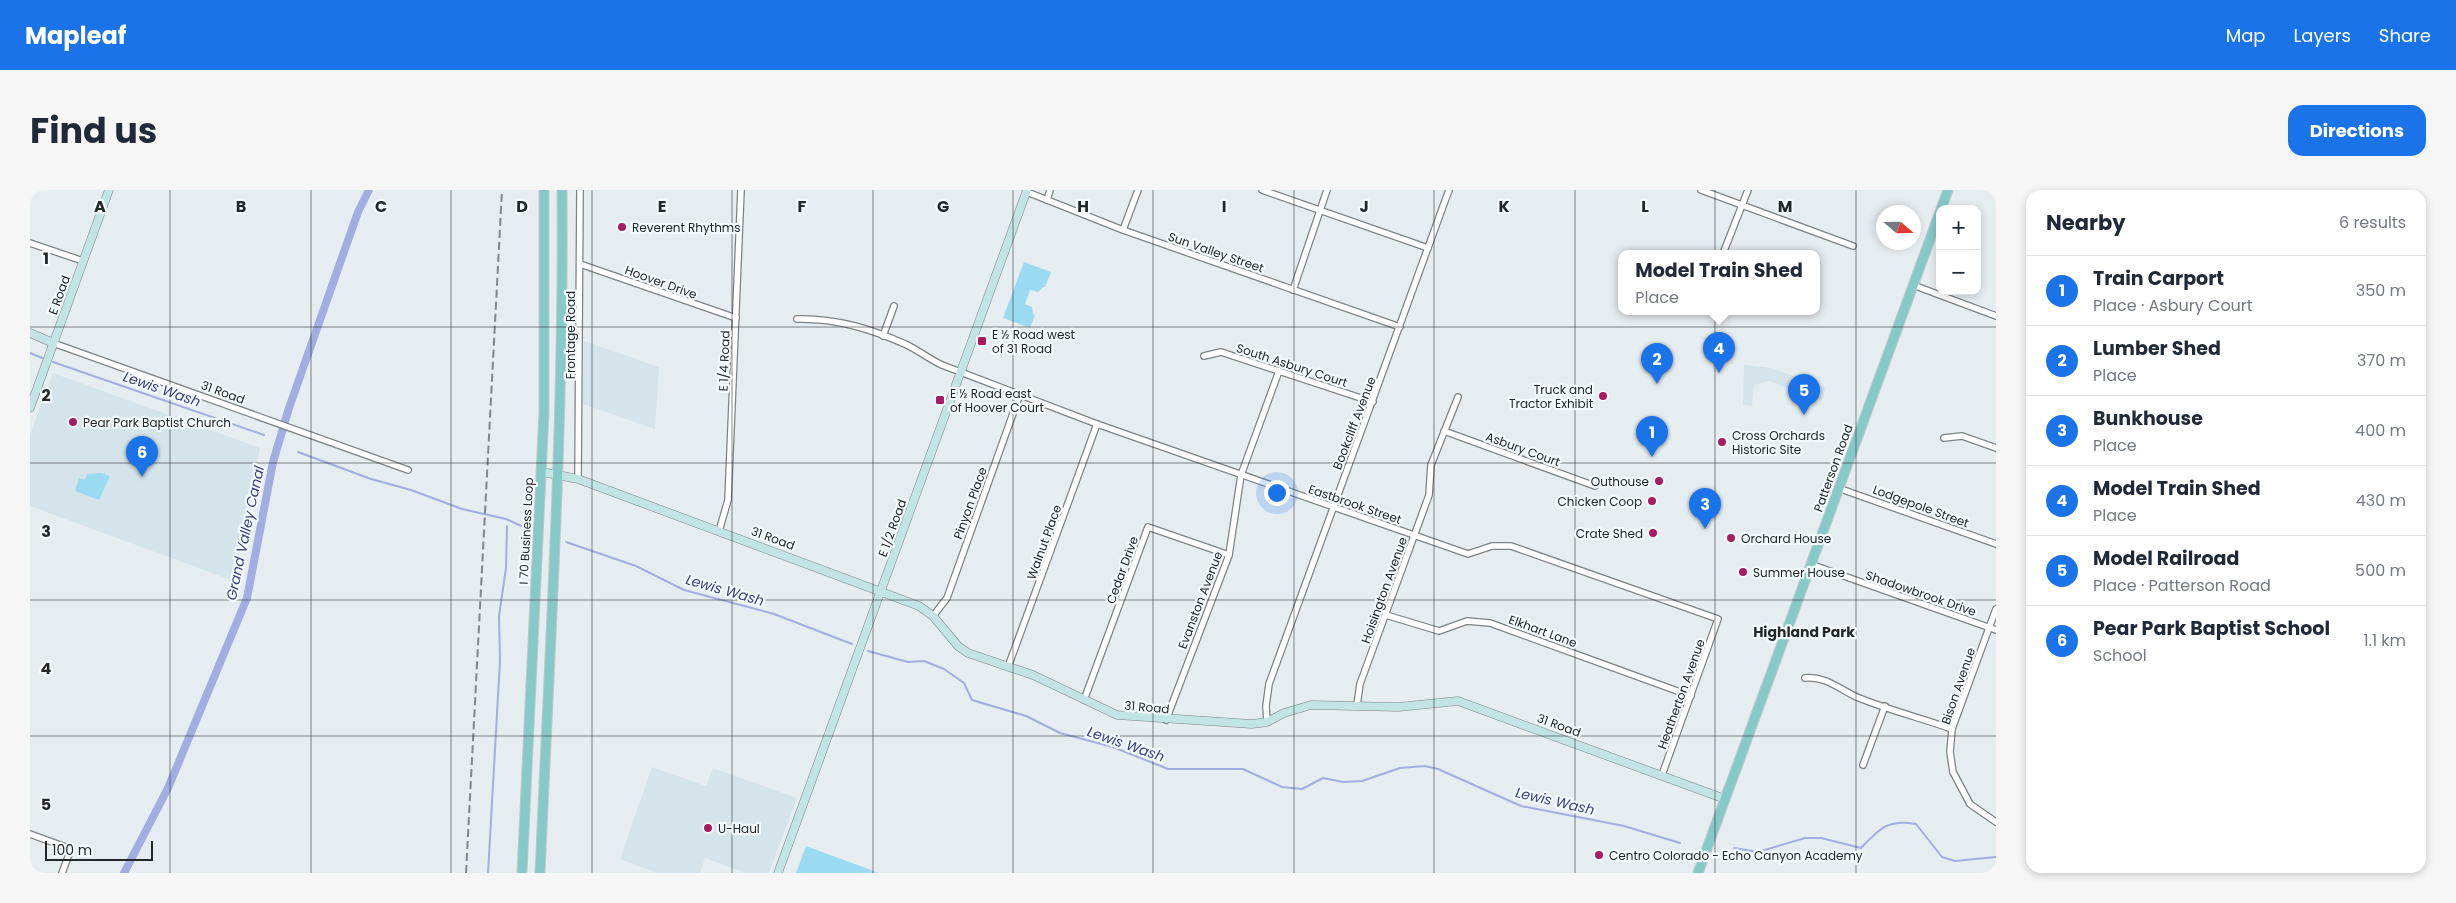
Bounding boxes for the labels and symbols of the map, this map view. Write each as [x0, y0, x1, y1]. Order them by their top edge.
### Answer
text: A [94, 195, 106, 218]
text: B [236, 195, 246, 218]
text: C [375, 195, 387, 218]
text: D [516, 195, 528, 218]
text: E [658, 195, 666, 218]
text: F [798, 195, 807, 218]
text: G [937, 195, 949, 218]
text: H [1077, 195, 1089, 218]
text: I [1222, 195, 1226, 218]
text: J [1359, 195, 1369, 218]
text: K [1498, 195, 1510, 218]
text: L [1641, 195, 1649, 218]
text: M [1778, 195, 1792, 218]
north arrow [1876, 205, 1921, 250]
place label: Reverent Rhythms [632, 219, 740, 236]
marker: Reverent Rhythms [616, 221, 628, 233]
street label: Sun Valley Street [1166, 228, 1266, 276]
text: 1 [43, 247, 49, 270]
street label: Hoover Drive [623, 261, 699, 303]
street label: E Road [44, 273, 74, 317]
street label: Frontage Road [562, 291, 579, 379]
place label: E ½ Road west of 31 Road [992, 326, 1075, 357]
street label: E 1/4 Road [714, 330, 734, 392]
pin: 4 [1703, 332, 1735, 373]
marker: E ½ Road west of 31 Road [976, 335, 988, 347]
street label: South Asbury Court [1234, 339, 1350, 391]
pin: 2 [1641, 343, 1673, 384]
water label: Lewis Wash [121, 366, 203, 412]
street label: Bookcliff Avenue [1328, 374, 1380, 472]
pin: 5 [1788, 374, 1820, 415]
street label: 31 Road [199, 376, 247, 408]
place label: Truck and Tractor Exhibit [1509, 381, 1593, 412]
text: 2 [41, 384, 51, 407]
place label: E ½ Road east of Hoover Court [950, 385, 1044, 416]
marker: Truck and Tractor Exhibit [1597, 390, 1609, 402]
marker: E ½ Road east of Hoover Court [934, 394, 946, 406]
place label: Pear Park Baptist Church [83, 414, 231, 431]
marker: Pear Park Baptist Church [67, 416, 79, 428]
pin: 1 [1636, 416, 1668, 457]
street label: Patterson Road [1809, 422, 1857, 514]
place label: Cross Orchards Historic Site [1732, 427, 1825, 458]
street label: Asbury Court [1483, 428, 1563, 470]
pin: 6 [126, 436, 158, 477]
marker: Cross Orchards Historic Site [1716, 436, 1728, 448]
water label: Grand Valley Canal [221, 463, 269, 602]
street label: Pinyon Place [949, 465, 991, 541]
place label: Outhouse [1591, 473, 1649, 490]
marker: Outhouse [1653, 475, 1665, 487]
street label: I 70 Business Loop [515, 477, 537, 585]
your location [1264, 480, 1290, 506]
street label: Eastbrook Street [1306, 480, 1404, 528]
street label: Lodgepole Street [1871, 481, 1971, 531]
pin: 3 [1689, 488, 1721, 529]
place label: Chicken Coop [1558, 493, 1642, 510]
marker: Chicken Coop [1646, 495, 1658, 507]
street label: E 1/2 Road [874, 497, 910, 559]
street label: Walnut Place [1023, 502, 1065, 582]
text: 3 [41, 520, 51, 543]
street label: 31 Road [749, 522, 797, 554]
place label: Crate Shed [1576, 525, 1643, 542]
marker: Crate Shed [1647, 527, 1659, 539]
place label: Orchard House [1741, 530, 1831, 547]
marker: Orchard House [1725, 532, 1737, 544]
street label: Cedar Drive [1102, 534, 1142, 606]
street label: Hoisington Avenue [1357, 534, 1411, 646]
street label: Evanston Avenue [1174, 549, 1226, 651]
place label: Summer House [1753, 564, 1845, 581]
marker: Summer House [1737, 566, 1749, 578]
street label: Shadowbrook Drive [1863, 566, 1979, 620]
water label: Lewis Wash [684, 569, 766, 611]
street label: Elkhart Lane [1506, 611, 1580, 651]
district label: Highland Park [1753, 622, 1855, 642]
street label: Heatherton Avenue [1653, 637, 1709, 751]
street label: Bison Avenue [1937, 645, 1979, 727]
text: 4 [41, 657, 52, 680]
street label: 31 Road [1124, 697, 1170, 717]
street label: 31 Road [1535, 709, 1583, 741]
water label: Lewis Wash [1085, 721, 1167, 767]
water label: Lewis Wash [1514, 782, 1597, 820]
text: 5 [41, 793, 51, 816]
place label: U-Haul [718, 820, 760, 837]
marker: U-Haul [702, 822, 714, 834]
scale bar [45, 838, 152, 861]
place label: Centro Colorado - Echo Canyon Academy [1609, 847, 1863, 864]
marker: Centro Colorado - Echo Canyon Academy [1593, 849, 1605, 861]

